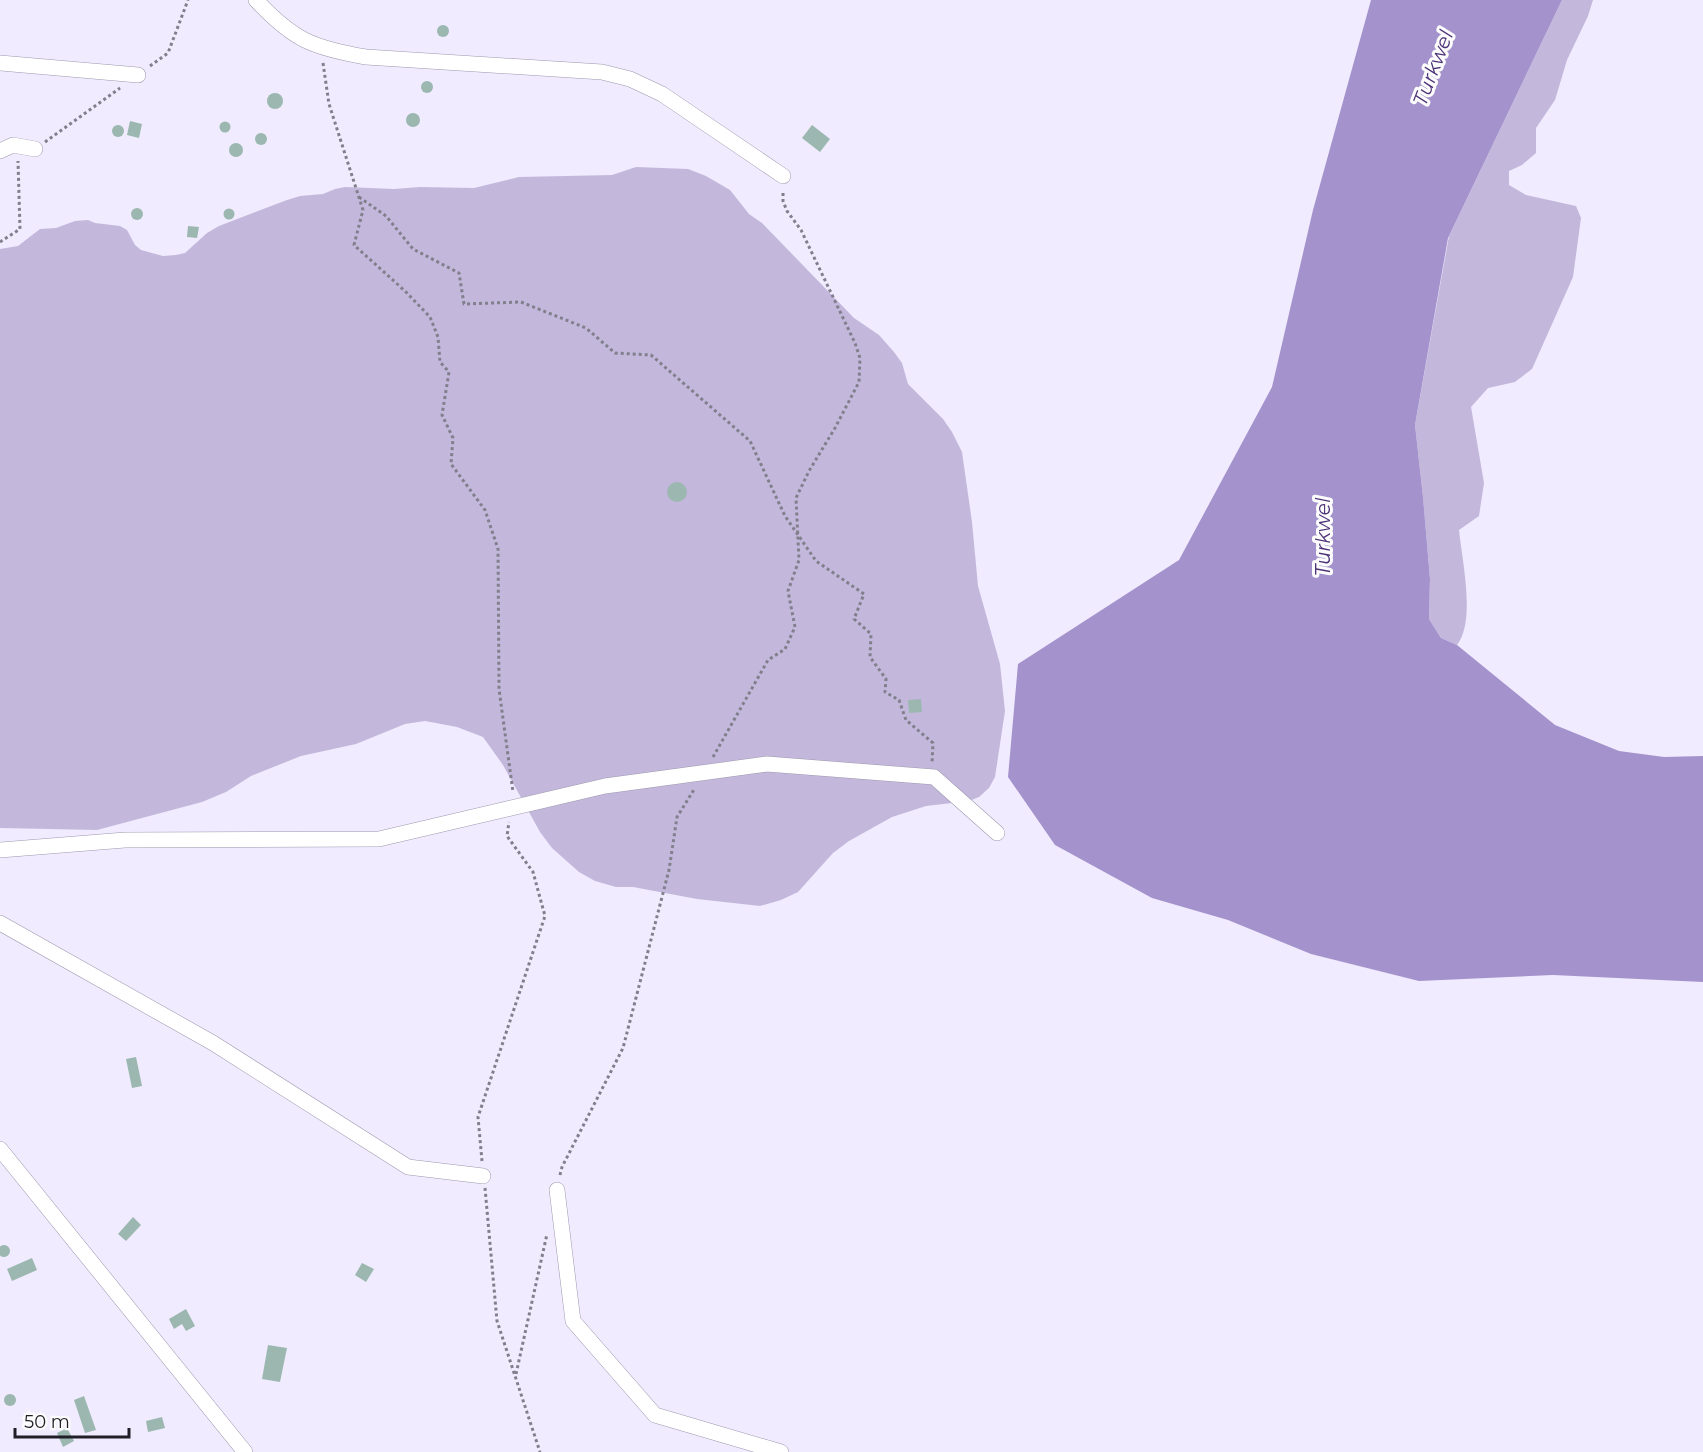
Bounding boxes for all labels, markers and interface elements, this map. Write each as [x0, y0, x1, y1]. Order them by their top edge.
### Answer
water label: Turkwel [1408, 26, 1459, 109]
water label: Turkwel [1311, 497, 1335, 576]
scale bar [15, 1401, 129, 1439]
text: 50 m [24, 1411, 70, 1433]

